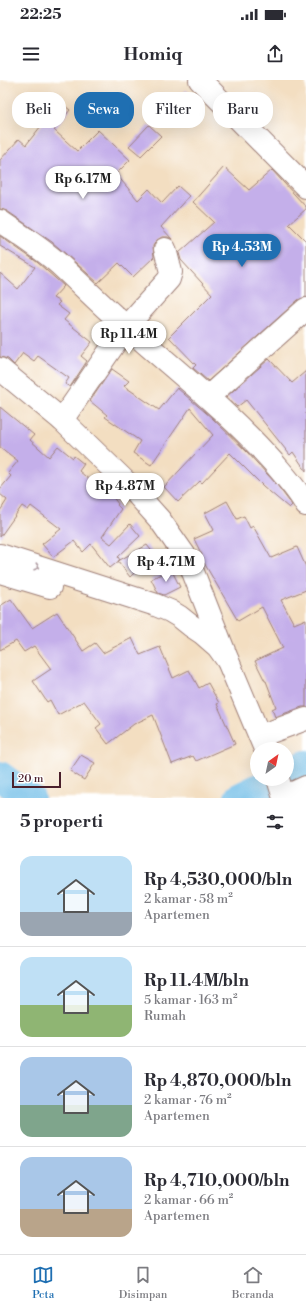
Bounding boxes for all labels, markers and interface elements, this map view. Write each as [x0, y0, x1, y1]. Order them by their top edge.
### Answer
text: 22:25 [20, 5, 62, 24]
icon: menu [20, 43, 42, 65]
text: Homiq [124, 43, 182, 66]
icon: share [264, 43, 286, 65]
chip: Beli [12, 92, 66, 128]
chip: Sewa [74, 92, 134, 128]
chip: Filter [142, 92, 205, 128]
chip: Baru [213, 92, 273, 128]
pin: Rp 6.17M [42, 166, 124, 200]
text: Rp 6.17M [54, 171, 112, 187]
pin: Rp 4.53M [201, 234, 283, 268]
text: Rp 4.53M [212, 239, 272, 255]
pin: Rp 11.4M [88, 321, 170, 355]
text: Rp 11.4M [100, 326, 158, 342]
pin: Rp 4.87M [84, 473, 166, 507]
text: Rp 4.87M [95, 478, 155, 494]
pin: Rp 4.71M [125, 549, 207, 583]
text: Rp 4.71M [137, 554, 195, 570]
one-way arrow [33, 562, 40, 571]
north arrow [250, 742, 294, 786]
map controls [250, 742, 294, 786]
scale bar [12, 770, 61, 789]
text: 20 m [18, 772, 43, 786]
text: 5 properti [20, 811, 103, 833]
icon: filters [264, 811, 286, 833]
text: Rp 4,530,000/bln [144, 869, 292, 891]
icon: home [52, 872, 100, 920]
text: 2 kamar · 58 m² [144, 891, 233, 907]
text: Apartemen [144, 907, 210, 923]
text: Rp 11.4M/bln [144, 970, 249, 992]
icon: home [52, 973, 100, 1021]
text: 5 kamar · 163 m² [144, 992, 238, 1008]
text: Rumah [144, 1008, 186, 1024]
text: Rp 4,870,000/bln [144, 1070, 291, 1092]
icon: home [52, 1073, 100, 1121]
text: 2 kamar · 76 m² [144, 1092, 232, 1108]
text: Apartemen [144, 1108, 210, 1124]
text: Rp 4,710,000/bln [144, 1170, 290, 1192]
icon: home [52, 1173, 100, 1221]
text: 2 kamar · 66 m² [144, 1192, 233, 1208]
text: Apartemen [144, 1208, 210, 1224]
tab: Peta [32, 1264, 54, 1302]
tab: Disimpan [119, 1264, 167, 1302]
tab: Beranda [232, 1264, 274, 1302]

